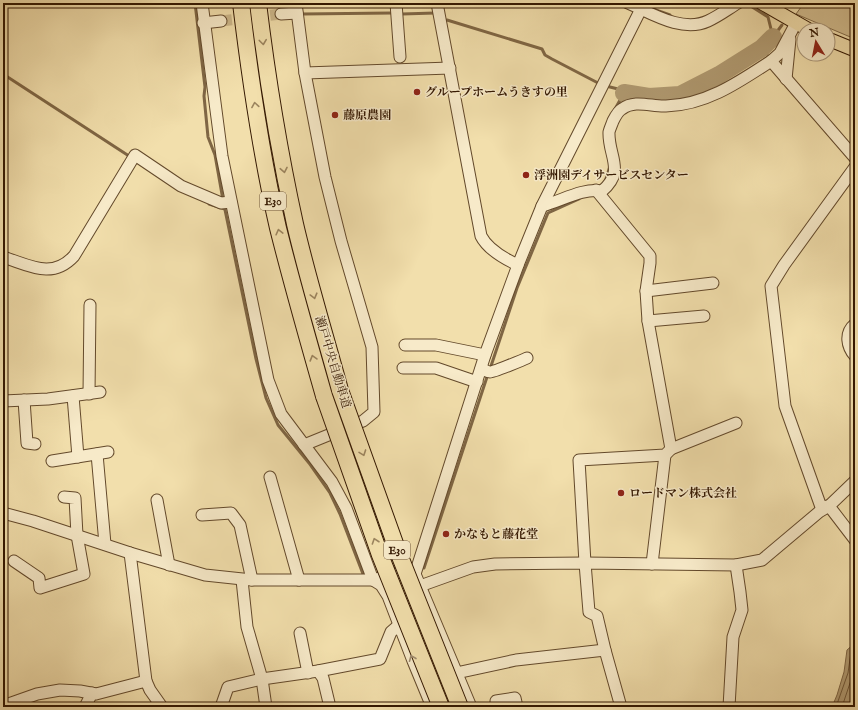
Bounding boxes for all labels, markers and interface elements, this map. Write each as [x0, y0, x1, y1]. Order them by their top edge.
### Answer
north arrow [796, 22, 836, 62]
text: N [808, 25, 821, 41]
one-way arrow [258, 39, 267, 45]
place label: グループホームうきすの里 [425, 85, 568, 100]
marker: グループホームうきすの里 [412, 87, 422, 97]
one-way arrow [251, 102, 260, 108]
place label: 藤原農園 [343, 108, 391, 123]
marker: 藤原農園 [330, 110, 340, 120]
one-way arrow [280, 167, 288, 173]
place label: 浮洲園デイサービスセンター [534, 168, 689, 183]
marker: 浮洲園デイサービスセンター [521, 170, 531, 180]
road number: E30 [260, 192, 286, 210]
one-way arrow [276, 229, 284, 236]
one-way arrow [309, 293, 318, 300]
street label: 瀬戸中央自動車道 [311, 314, 354, 410]
one-way arrow [309, 355, 318, 362]
one-way arrow [358, 450, 367, 457]
place label: ロードマン株式会社 [629, 486, 737, 501]
marker: ロードマン株式会社 [616, 488, 626, 498]
place label: かなもと藤花堂 [454, 527, 538, 542]
marker: かなもと藤花堂 [441, 529, 451, 539]
one-way arrow [371, 537, 380, 544]
road number: E30 [384, 541, 410, 559]
one-way arrow [408, 655, 416, 662]

